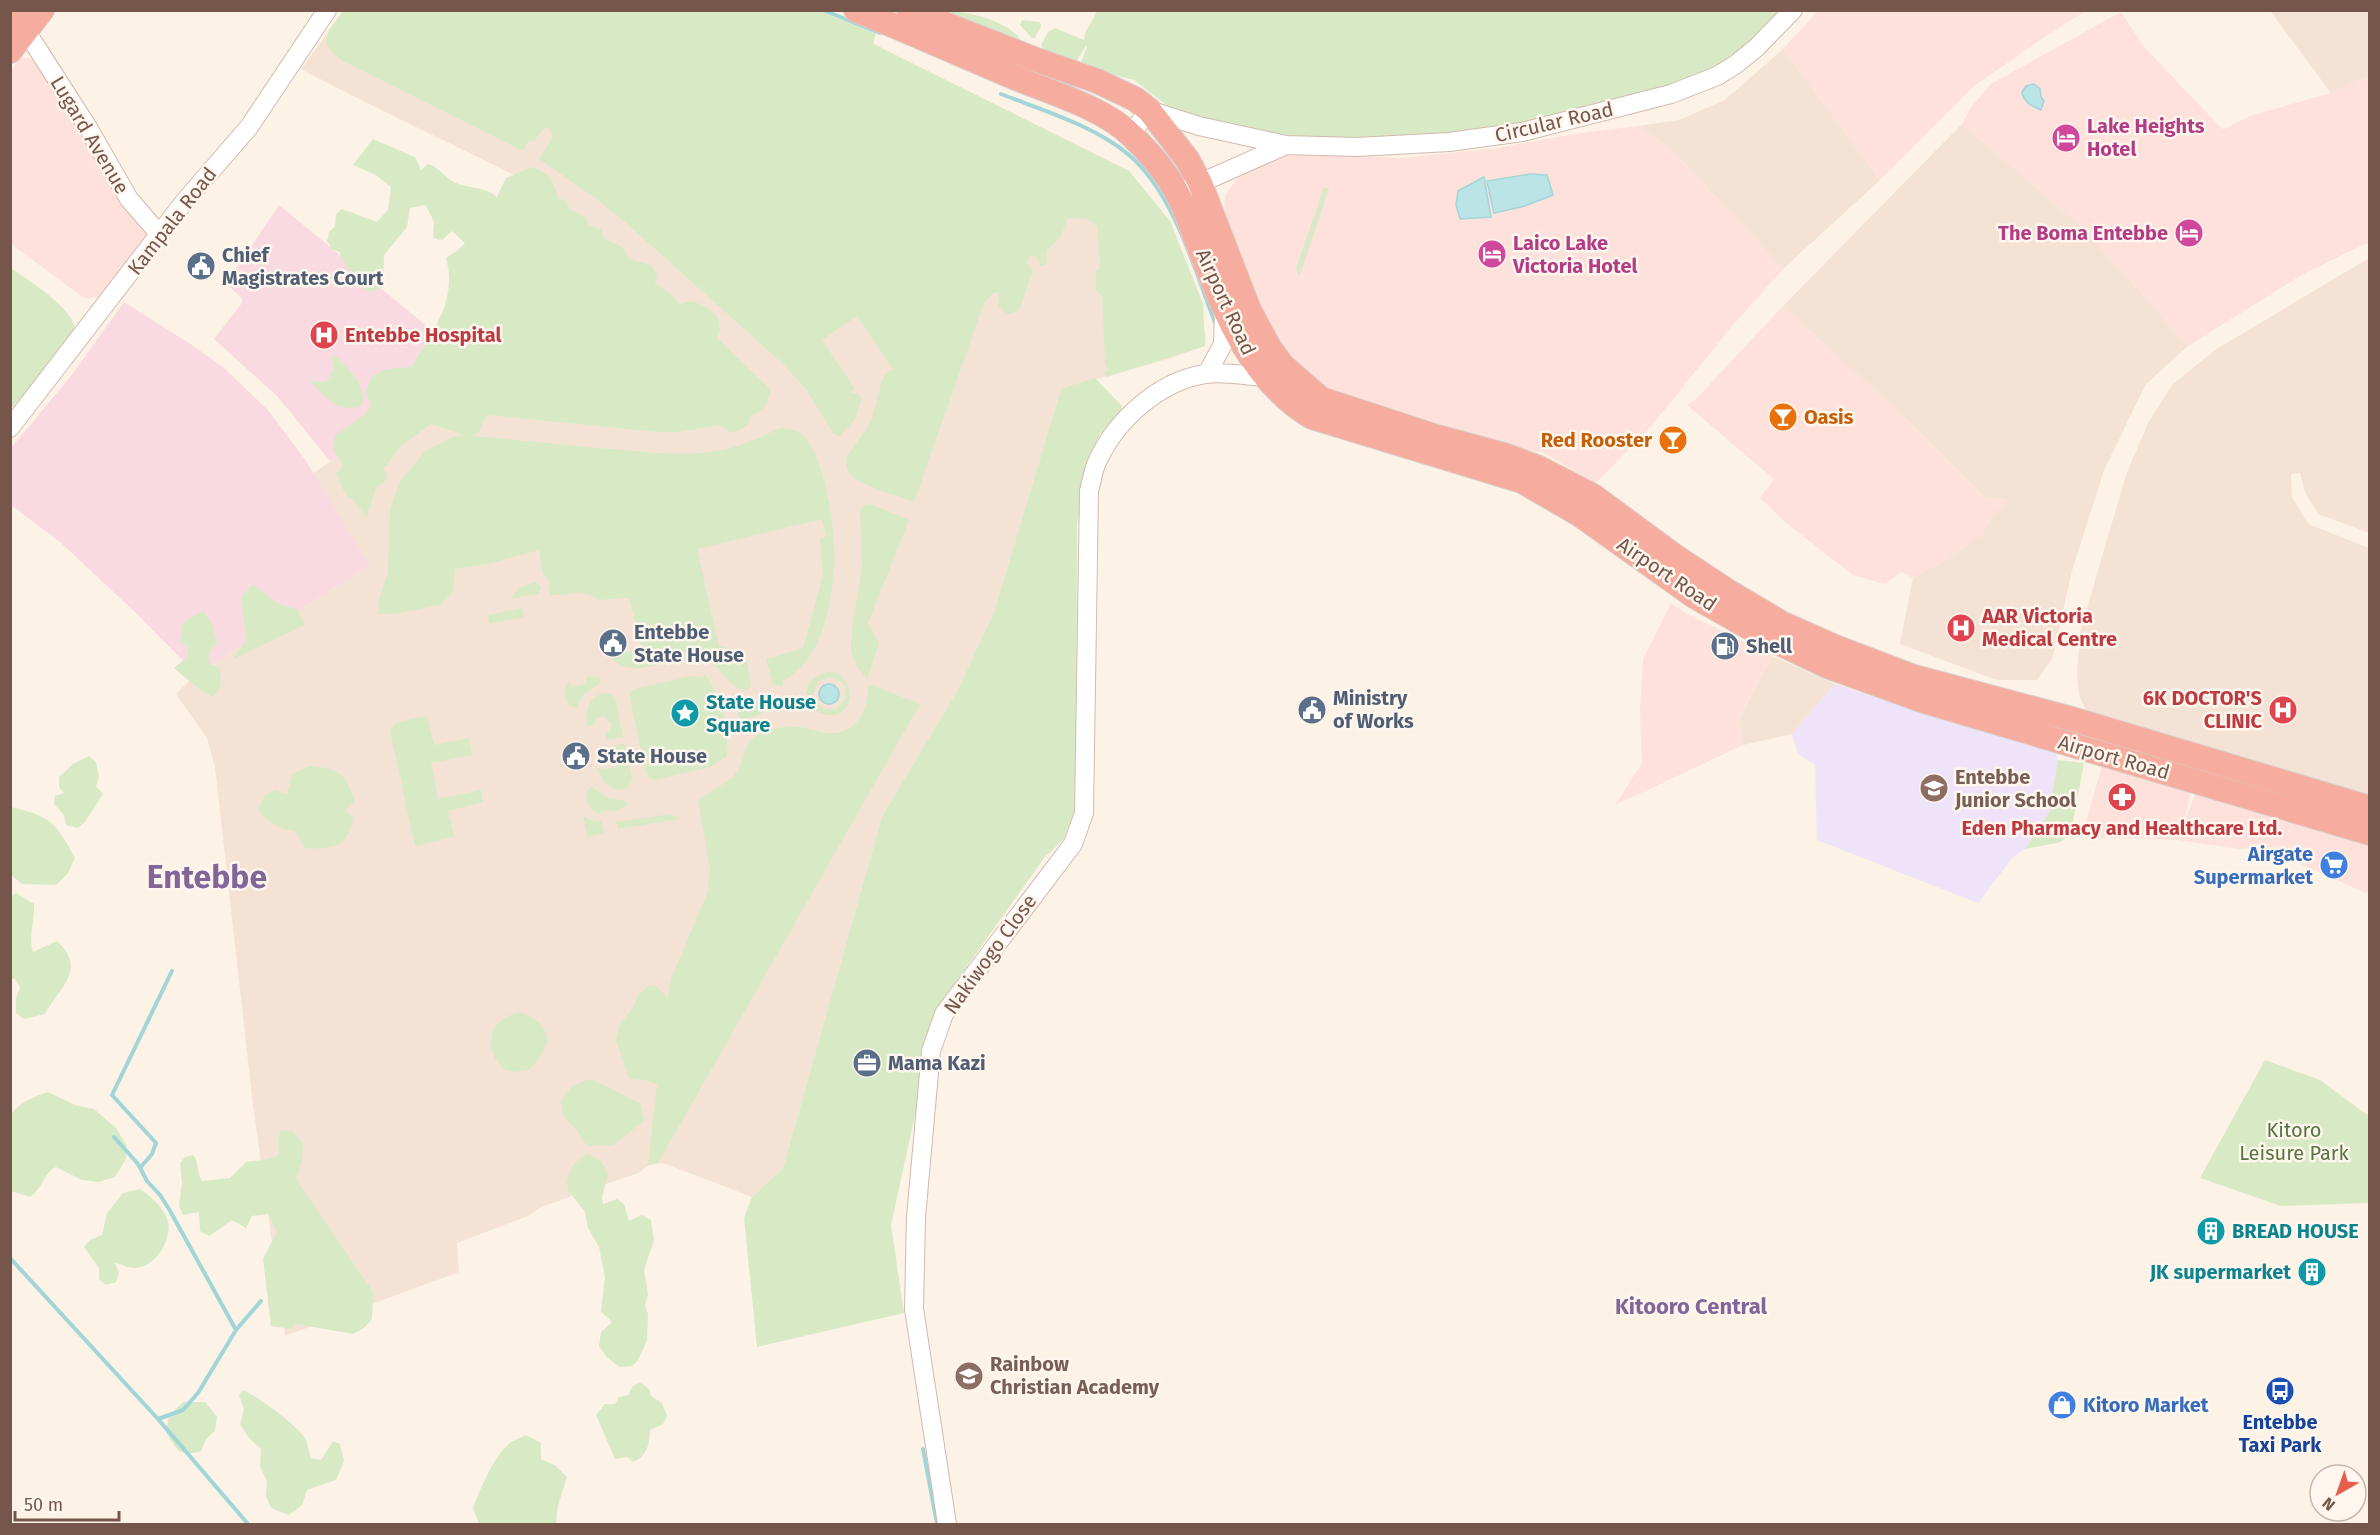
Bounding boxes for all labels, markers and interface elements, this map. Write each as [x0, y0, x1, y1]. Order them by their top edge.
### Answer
street label: Lugard Avenue [45, 72, 135, 198]
street label: Circular Road [1492, 97, 1616, 147]
place label: Lake Heights Hotel [2087, 114, 2205, 161]
hotel icon: Lake Heights Hotel [2050, 122, 2082, 154]
street label: Kampala Road [122, 162, 222, 280]
hotel icon: The Boma Entebbe [2173, 217, 2205, 249]
place label: The Boma Entebbe [1998, 221, 2168, 245]
place label: Laico Lake Victoria Hotel [1512, 231, 1637, 278]
hotel icon: Laico Lake Victoria Hotel [1476, 238, 1508, 270]
place label: Chief Magistrates Court [222, 243, 384, 290]
street label: Airport Road [1191, 245, 1261, 359]
public building icon: Chief Magistrates Court [185, 250, 217, 282]
hospital icon: Entebbe Hospital [308, 319, 340, 351]
place label: Entebbe Hospital [345, 323, 501, 347]
bar icon: Oasis [1767, 401, 1799, 433]
place label: Oasis [1804, 405, 1854, 429]
bar icon: Red Rooster [1657, 424, 1689, 456]
place label: Red Rooster [1541, 428, 1653, 452]
street label: Airport Road [1613, 532, 1721, 616]
place label: AAR Victoria Medical Centre [1981, 604, 2117, 651]
hospital icon: AAR Victoria Medical Centre [1945, 612, 1977, 644]
place label: Entebbe State House [634, 620, 744, 667]
public building icon: Entebbe State House [597, 627, 629, 659]
fuel station icon: Shell [1709, 630, 1741, 662]
place label: Shell [1746, 634, 1792, 658]
place label: Ministry of Works [1333, 686, 1414, 733]
place label: 6K DOCTOR'S CLINIC [2143, 686, 2262, 733]
place label: State House Square [706, 690, 816, 737]
public building icon: Ministry of Works [1296, 694, 1328, 726]
hospital icon: 6K DOCTOR'S CLINIC [2267, 694, 2299, 726]
place icon: State House Square [669, 697, 701, 729]
street label: Airport Road [2056, 730, 2172, 784]
public building icon: State House [560, 740, 592, 772]
place label: State House [597, 744, 707, 768]
place label: Entebbe Junior School [1954, 765, 2076, 812]
school or university icon: Entebbe Junior School [1918, 772, 1950, 804]
pharmacy icon: Eden Pharmacy and Healthcare Ltd. [2106, 781, 2138, 813]
place label: Eden Pharmacy and Healthcare Ltd. [1962, 816, 2283, 840]
place label: Airgate Supermarket [2194, 842, 2313, 889]
supermarket icon: Airgate Supermarket [2318, 849, 2350, 881]
district label: Entebbe [147, 858, 267, 896]
street label: Nakiwogo Close [939, 889, 1041, 1019]
office icon: Mama Kazi [851, 1047, 883, 1079]
place label: Mama Kazi [888, 1051, 986, 1075]
park label: Kitoro Leisure Park [2239, 1118, 2350, 1165]
building icon: BREAD HOUSE [2195, 1215, 2227, 1247]
place label: BREAD HOUSE [2232, 1219, 2359, 1243]
building icon: JK supermarket [2296, 1256, 2328, 1288]
place label: JK supermarket [2149, 1260, 2291, 1284]
district label: Kitooro Central [1615, 1293, 1768, 1320]
place label: Rainbow Christian Academy [990, 1352, 1160, 1399]
school or university icon: Rainbow Christian Academy [953, 1360, 985, 1392]
bus stop icon: Entebbe Taxi Park [2264, 1375, 2296, 1407]
shop icon: Kitoro Market [2046, 1389, 2078, 1421]
place label: Kitoro Market [2083, 1393, 2209, 1417]
place label: Entebbe Taxi Park [2239, 1410, 2322, 1457]
north arrow [2308, 1463, 2368, 1523]
scale bar [15, 1484, 118, 1522]
text: N [2319, 1493, 2339, 1515]
text: 50 m [24, 1494, 63, 1516]

